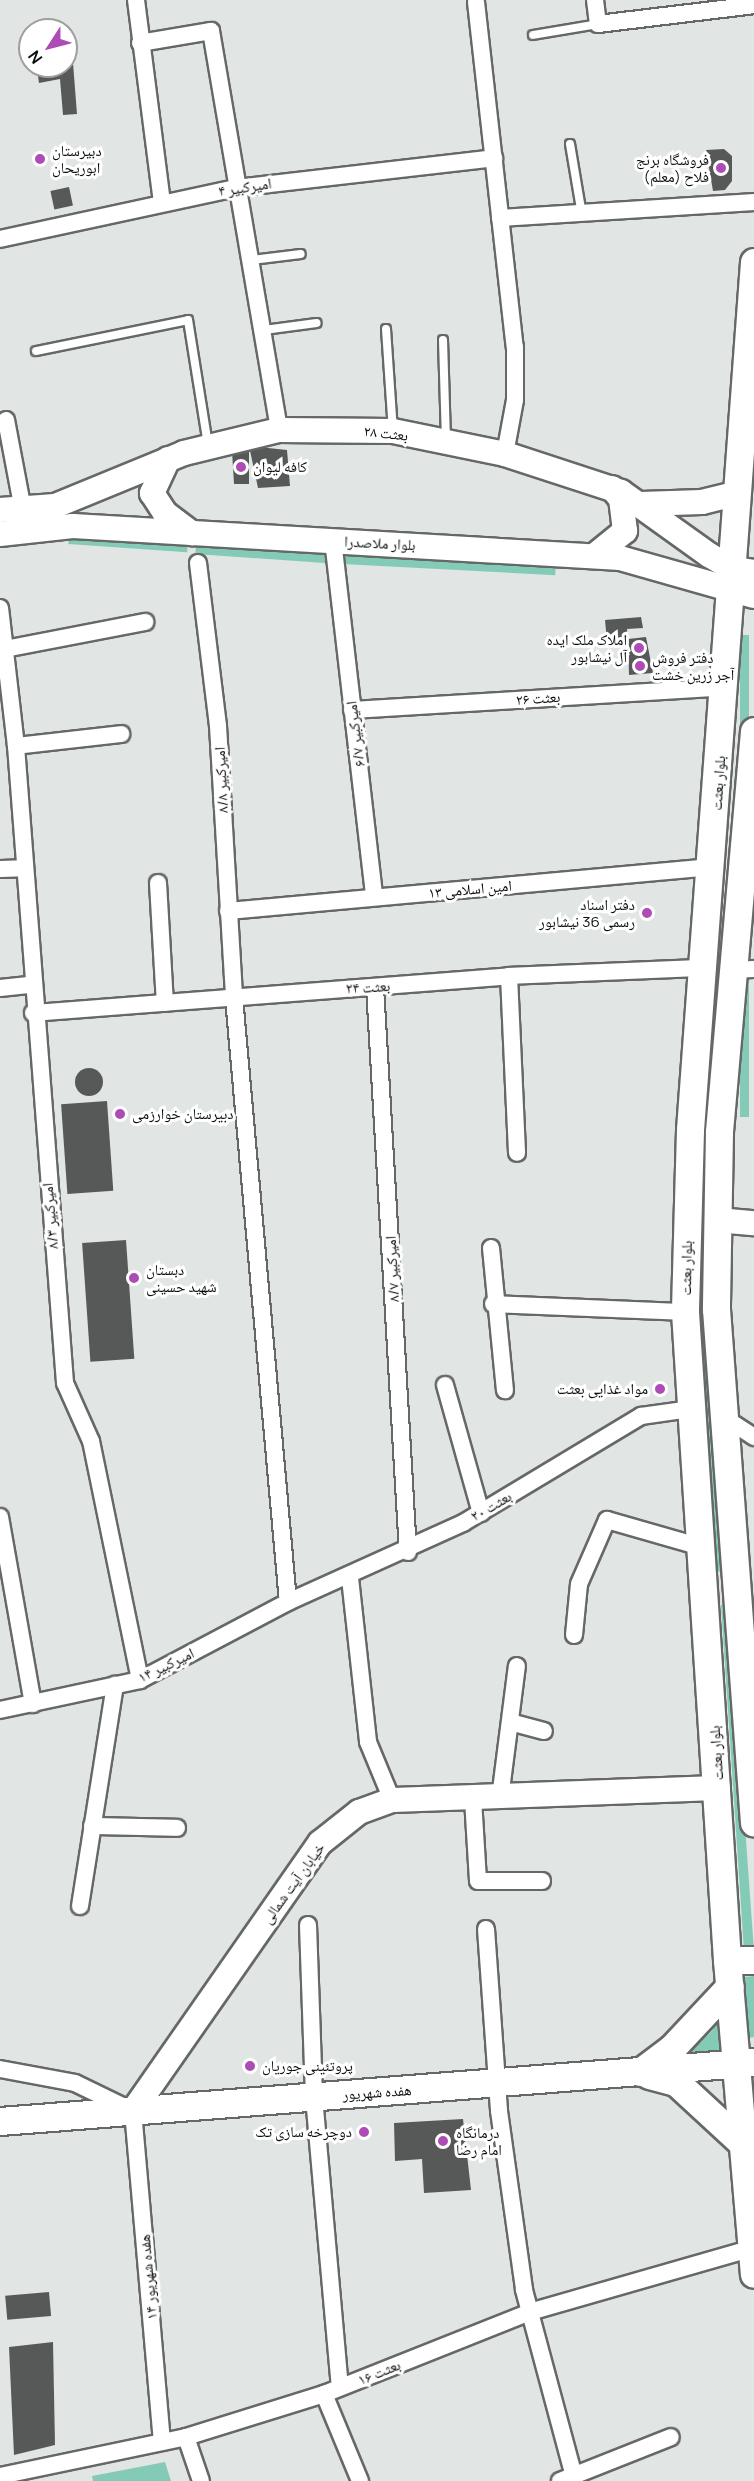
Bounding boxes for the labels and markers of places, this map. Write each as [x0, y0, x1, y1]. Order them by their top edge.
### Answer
place label: دبیرستان ابوریحان [52, 141, 102, 176]
place label: فروشگاه برنج فلاح (معلم) [636, 150, 709, 185]
marker: دبیرستان ابوریحان [33, 152, 47, 166]
marker: فروشگاه برنج فلاح (معلم) [714, 161, 728, 175]
place label: کافه لیوان [253, 458, 307, 476]
marker: کافه لیوان [234, 460, 248, 474]
place label: املاک ملک ایده آل نیشابور [547, 630, 627, 665]
marker: املاک ملک ایده آل نیشابور [632, 641, 646, 655]
place label: دفتر فروش آجر زرین خشت [652, 648, 734, 683]
marker: دفتر فروش آجر زرین خشت [633, 659, 647, 673]
place label: دفتر اسناد رسمی 36 نیشابور [539, 895, 635, 930]
marker: دفتر اسناد رسمی 36 نیشابور [640, 906, 654, 920]
place label: دبیرستان خوارزمی [132, 1105, 234, 1123]
marker: دبیرستان خوارزمی [113, 1107, 127, 1121]
place label: دبستان شهید حسینی [146, 1260, 217, 1295]
marker: دبستان شهید حسینی [127, 1271, 141, 1285]
place label: مواد غذایی بعثت [557, 1380, 648, 1398]
marker: مواد غذایی بعثت [653, 1382, 667, 1396]
place label: پروتئینی جوریان [262, 2057, 353, 2075]
marker: پروتئینی جوریان [243, 2059, 257, 2073]
place label: دوچرخه سازی تک [255, 2123, 352, 2141]
place label: درمانگاه امام رضا [456, 2123, 502, 2158]
marker: دوچرخه سازی تک [357, 2125, 371, 2139]
marker: درمانگاه امام رضا [434, 2132, 452, 2150]

